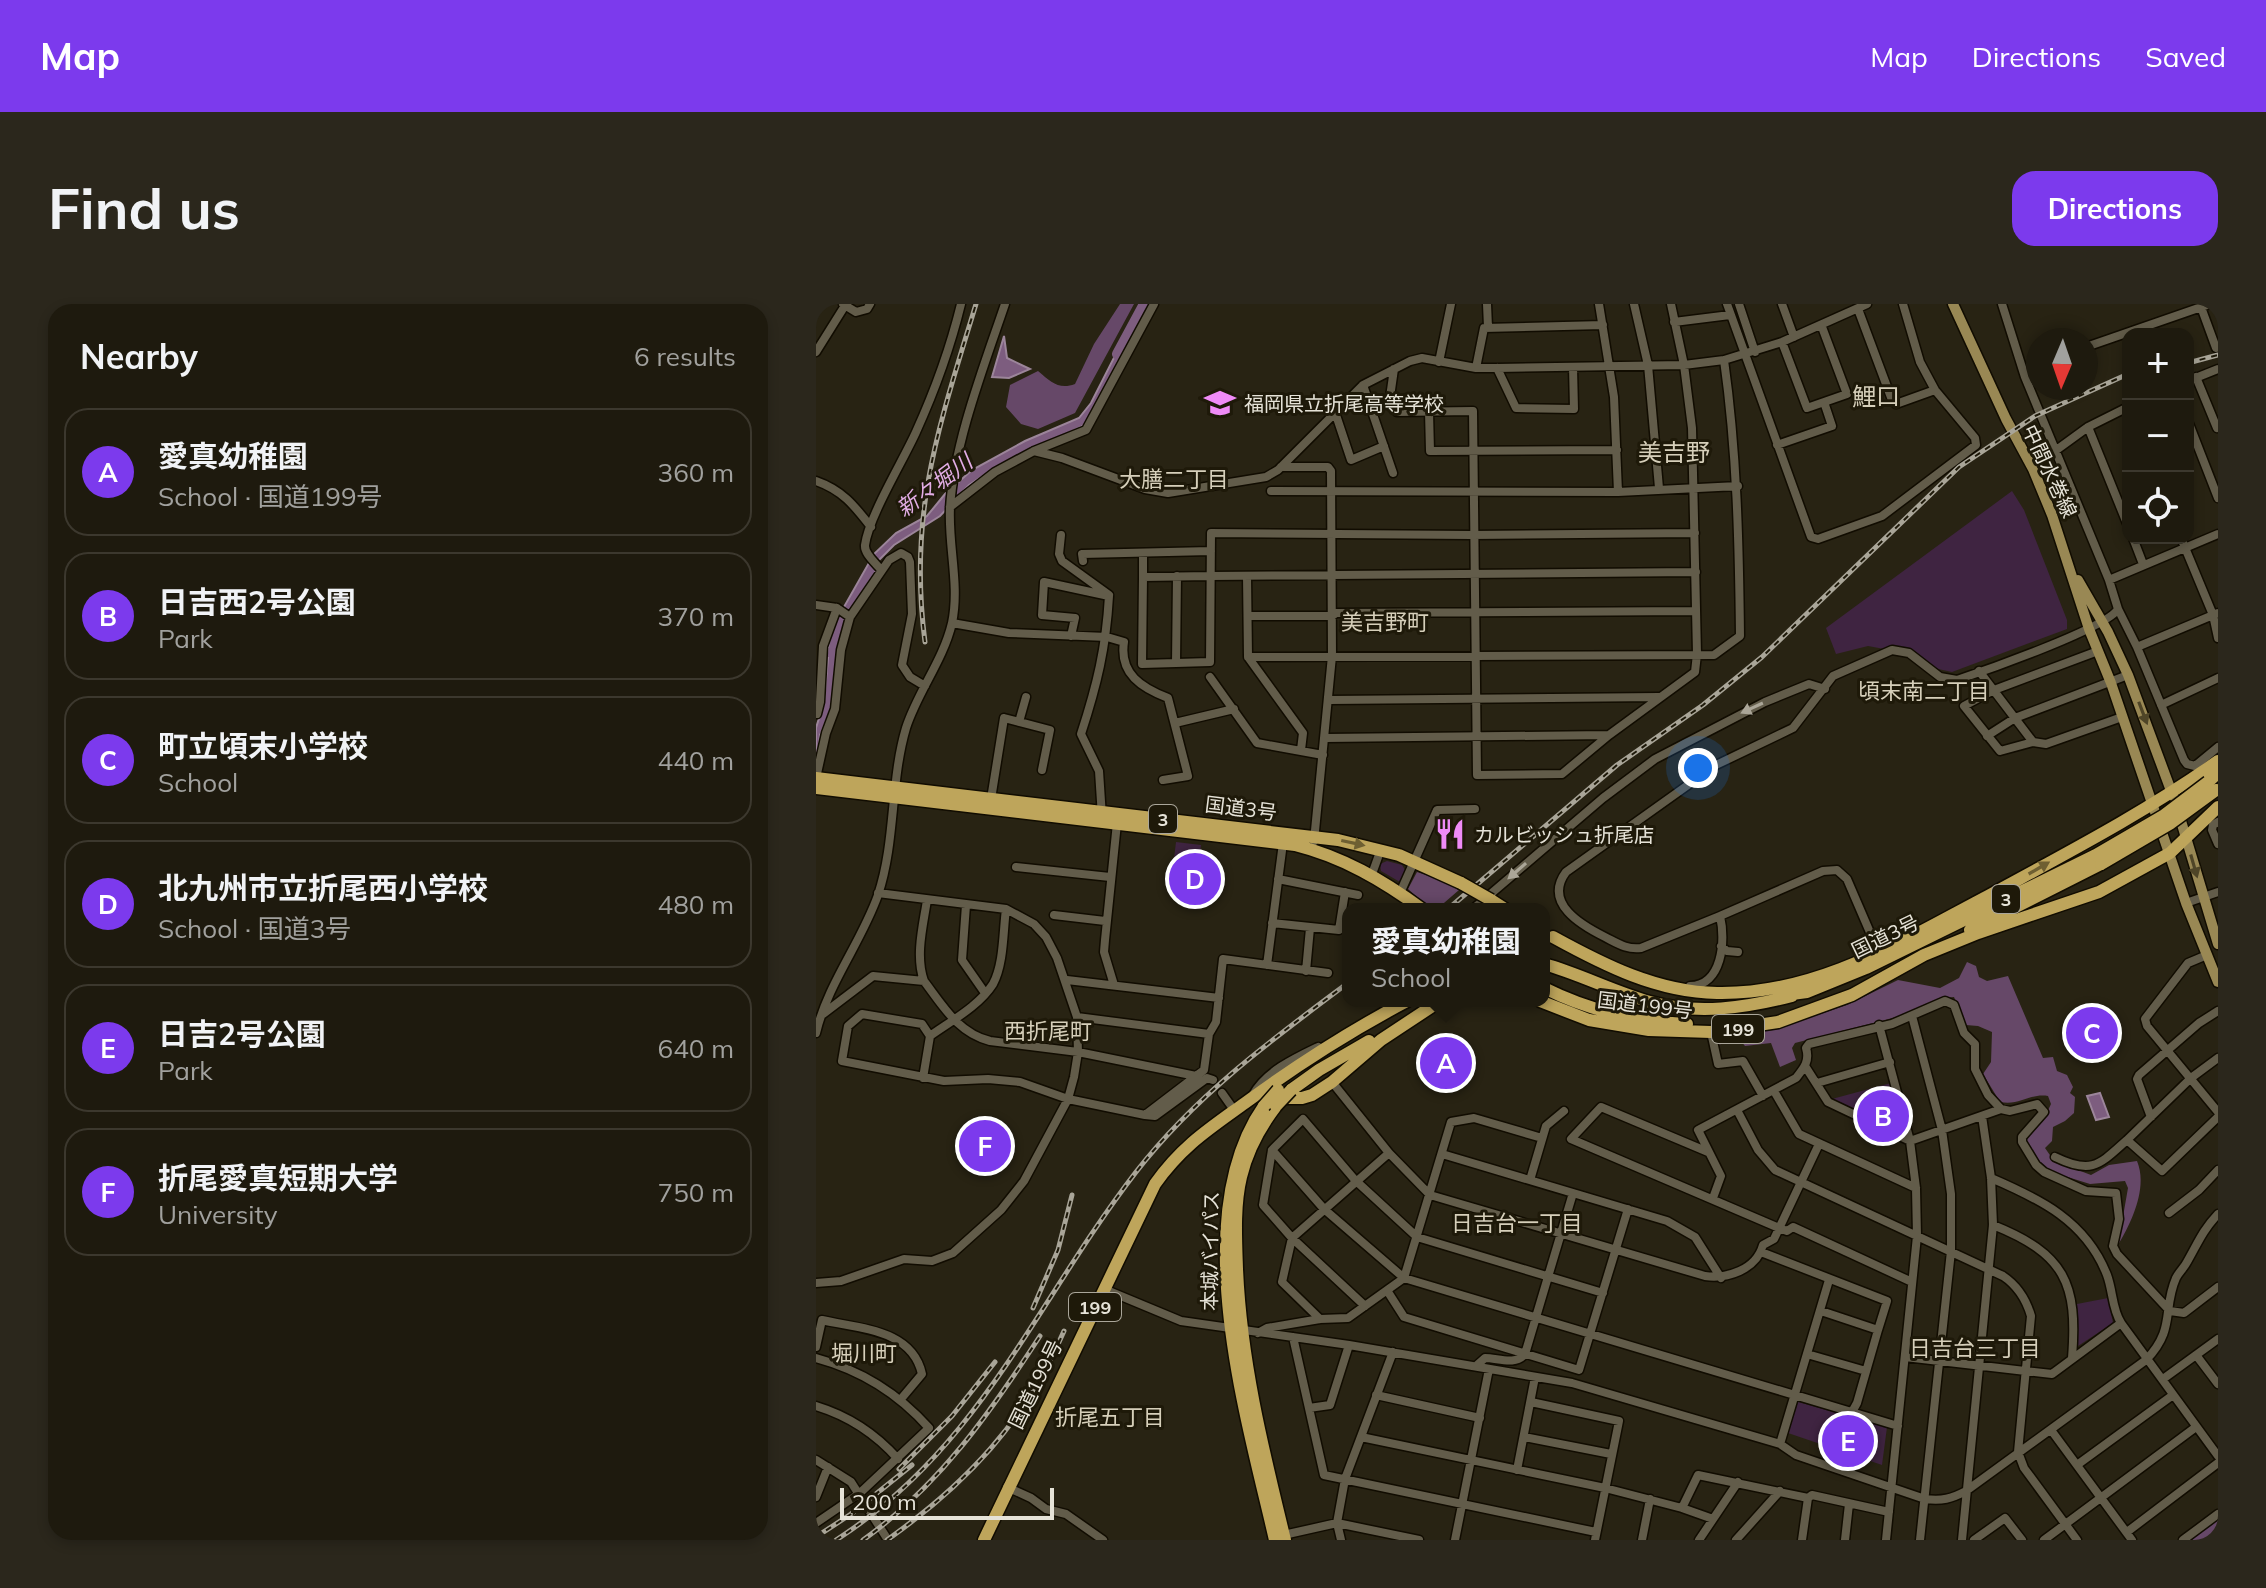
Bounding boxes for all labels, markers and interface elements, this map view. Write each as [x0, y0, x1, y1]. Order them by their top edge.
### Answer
text: Map [40, 32, 120, 80]
text: Map [1870, 39, 1928, 74]
text: Directions [1972, 39, 2101, 74]
text: Saved [2145, 39, 2226, 74]
button: Directions [2012, 171, 2218, 246]
text: Find us [48, 173, 240, 243]
north arrow [2026, 328, 2098, 400]
map controls [2122, 328, 2194, 544]
button: + [2122, 328, 2194, 400]
text: Nearby [80, 335, 198, 378]
text: 6 results [634, 340, 736, 373]
district label: 鯉口 [1852, 381, 1900, 411]
school or university icon: 福岡県立折尾高等学校 [1203, 386, 1237, 420]
place label: 福岡県立折尾高等学校 [1244, 391, 1444, 416]
button: − [2122, 400, 2194, 472]
street label: 中間水巻線 [2018, 420, 2082, 522]
text: 愛真幼稚園 [158, 437, 308, 475]
district label: 美吉野 [1638, 437, 1710, 467]
water label: 新々堀川 [890, 446, 979, 523]
text: A [98, 456, 118, 489]
text: 360 m [658, 456, 734, 489]
district label: 大膳二丁目 [1119, 465, 1229, 493]
button: locate [2122, 472, 2194, 544]
text: School · 国道199号 [158, 480, 383, 513]
text: 日吉西2号公園 [158, 583, 356, 621]
text: B [99, 600, 117, 633]
text: 370 m [658, 600, 734, 633]
district label: 美吉野町 [1341, 608, 1429, 636]
text: Park [158, 622, 213, 655]
district label: 頃末南二丁目 [1858, 677, 1990, 705]
one-way arrow [1741, 701, 1764, 715]
one-way arrow [2137, 701, 2150, 725]
text: 町立頃末小学校 [158, 727, 368, 765]
text: C [99, 744, 117, 777]
text: 440 m [658, 744, 734, 777]
your location [1678, 748, 1718, 788]
text: School [158, 766, 238, 799]
street label: 国道3号 [1204, 791, 1278, 825]
road number: 3 [1149, 805, 1177, 833]
restaurant icon: カルビッシュ折尾店 [1433, 817, 1467, 851]
place label: カルビッシュ折尾店 [1474, 822, 1654, 847]
one-way arrow [1341, 837, 1366, 850]
pin: D [1169, 849, 1221, 909]
one-way arrow [2189, 853, 2201, 878]
one-way arrow [2028, 861, 2050, 875]
one-way arrow [1507, 862, 1527, 880]
text: 北九州市立折尾西小学校 [158, 869, 488, 907]
road number: 3 [1992, 885, 2020, 913]
text: D [98, 888, 118, 921]
text: 480 m [658, 888, 734, 921]
popup [1342, 903, 1550, 1007]
street label: 国道3号 [1847, 909, 1923, 963]
text: School · 国道3号 [158, 912, 351, 945]
text: 愛真幼稚園 [1371, 922, 1521, 960]
text: School [1371, 961, 1451, 994]
street label: 国道199号 [1596, 987, 1694, 1023]
pin: C [2066, 1003, 2118, 1063]
text: 日吉2号公園 [158, 1015, 326, 1053]
road number: 199 [1712, 1015, 1764, 1043]
district label: 西折尾町 [1004, 1017, 1092, 1045]
text: E [100, 1032, 116, 1065]
text: 640 m [658, 1032, 734, 1065]
pin: A [1420, 1033, 1472, 1093]
text: Park [158, 1054, 213, 1087]
pin: B [1857, 1086, 1909, 1146]
pin: F [959, 1116, 1011, 1176]
text: 折尾愛真短期大学 [158, 1159, 398, 1197]
text: F [101, 1176, 115, 1209]
text: 750 m [658, 1176, 734, 1209]
street label: 本城バイパス [1196, 1191, 1224, 1311]
text: University [158, 1198, 278, 1231]
district label: 日吉台一丁目 [1451, 1209, 1583, 1237]
road number: 199 [1069, 1293, 1121, 1321]
district label: 日吉台三丁目 [1909, 1334, 2041, 1362]
street label: 国道199号 [1003, 1335, 1067, 1433]
district label: 堀川町 [831, 1339, 897, 1367]
district label: 折尾五丁目 [1055, 1403, 1165, 1431]
pin: E [1822, 1411, 1874, 1471]
scale bar [840, 1484, 1054, 1520]
text: 200 m [852, 1488, 917, 1516]

